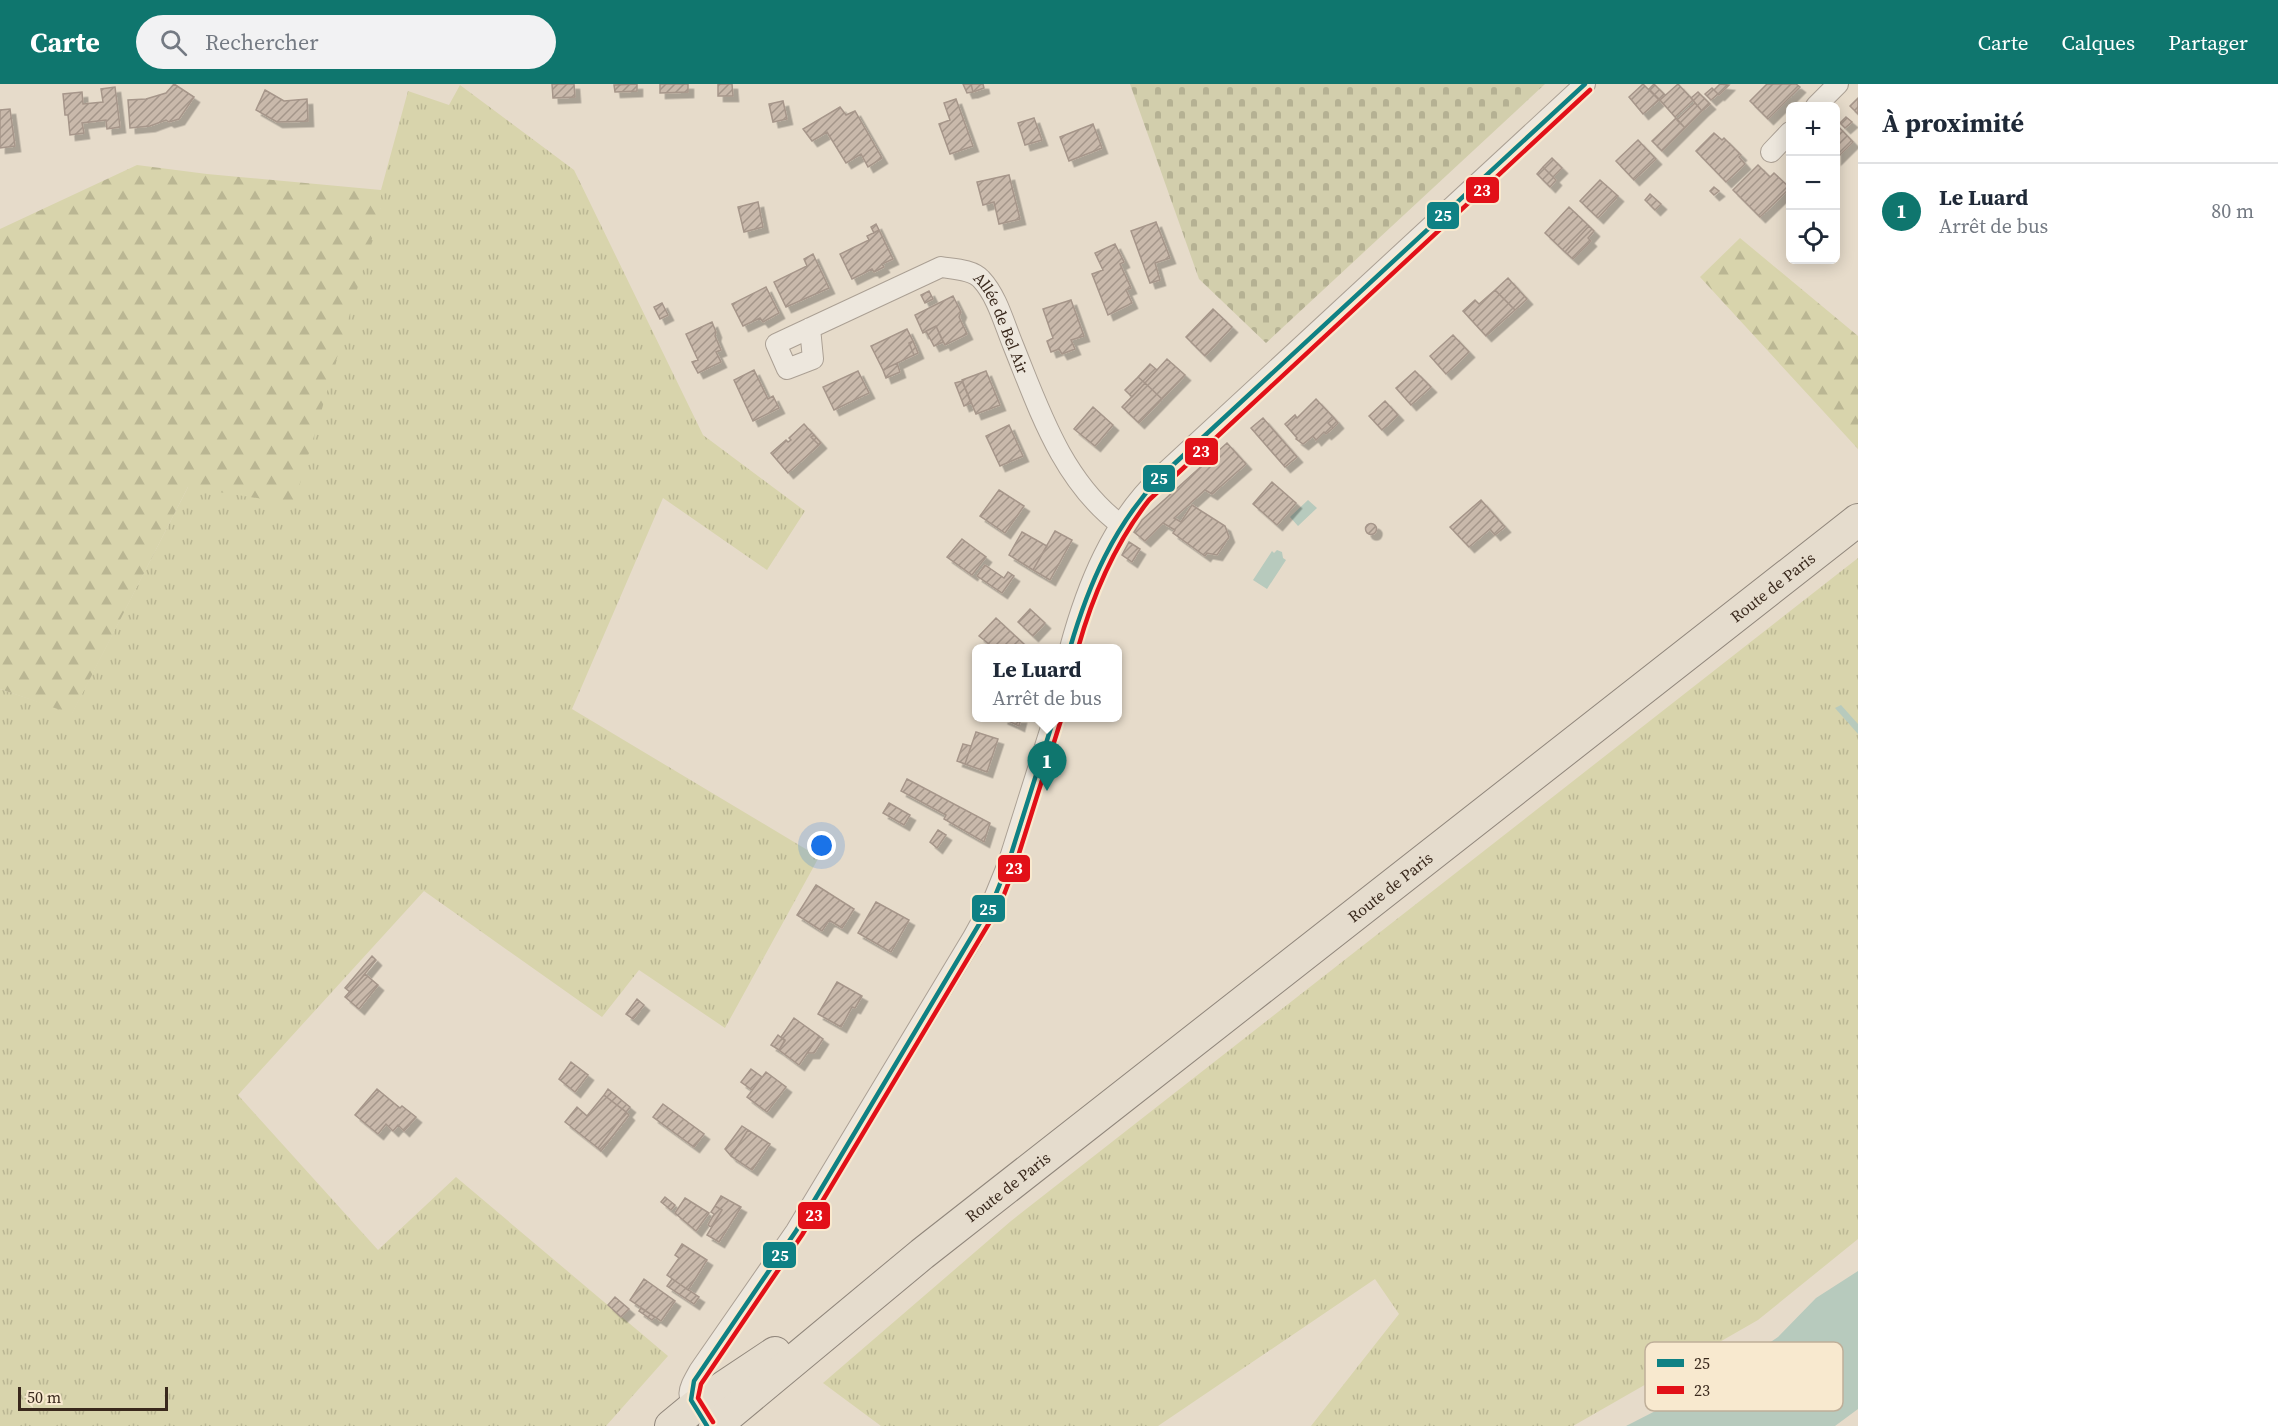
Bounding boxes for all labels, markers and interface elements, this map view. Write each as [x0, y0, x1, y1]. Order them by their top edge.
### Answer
search box [136, 15, 556, 69]
text: Carte [30, 23, 100, 61]
icon: search [157, 26, 190, 59]
text: Rechercher [205, 27, 319, 57]
text: Carte [1978, 28, 2028, 57]
text: Calques [2061, 28, 2135, 57]
text: Partager [2168, 28, 2248, 57]
map controls [1786, 102, 1840, 264]
button: + [1786, 102, 1840, 156]
text: À proximité [1882, 105, 2024, 141]
button: − [1786, 156, 1840, 210]
line badge: 23 [1465, 176, 1500, 204]
text: 23 [1473, 179, 1491, 201]
text: Le Luard [1939, 182, 2028, 212]
text: 1 [1896, 197, 1907, 225]
text: 80 m [2211, 197, 2254, 225]
line badge: 25 [1426, 201, 1460, 230]
text: 25 [1434, 204, 1452, 226]
button: locate [1786, 210, 1840, 264]
text: Arrêt de bus [1939, 212, 2048, 240]
street label: Allée de Bel Air [969, 267, 1034, 377]
line badge: 23 [1184, 437, 1219, 466]
text: 23 [1192, 440, 1210, 462]
line badge: 25 [1142, 464, 1176, 493]
text: 25 [1150, 467, 1168, 489]
street label: Route de Paris [1725, 547, 1820, 627]
popup [972, 644, 1122, 722]
text: Le Luard [992, 654, 1082, 684]
text: Arrêt de bus [992, 684, 1102, 712]
pin: 1 [1028, 742, 1066, 791]
your location [807, 831, 836, 860]
street label: Route de Paris [1343, 847, 1437, 927]
line badge: 23 [997, 854, 1031, 883]
text: 23 [1005, 857, 1023, 879]
line badge: 25 [971, 894, 1006, 923]
text: 25 [979, 898, 997, 920]
street label: Route de Paris [961, 1147, 1055, 1227]
line badge: 23 [797, 1201, 831, 1230]
text: 23 [805, 1204, 823, 1226]
line badge: 25 [762, 1241, 797, 1269]
text: 25 [771, 1244, 789, 1266]
legend [1645, 1342, 1843, 1411]
text: 25 [1694, 1352, 1710, 1374]
text: 23 [1694, 1379, 1710, 1401]
scale bar [18, 1384, 168, 1412]
text: 50 m [27, 1386, 61, 1408]

